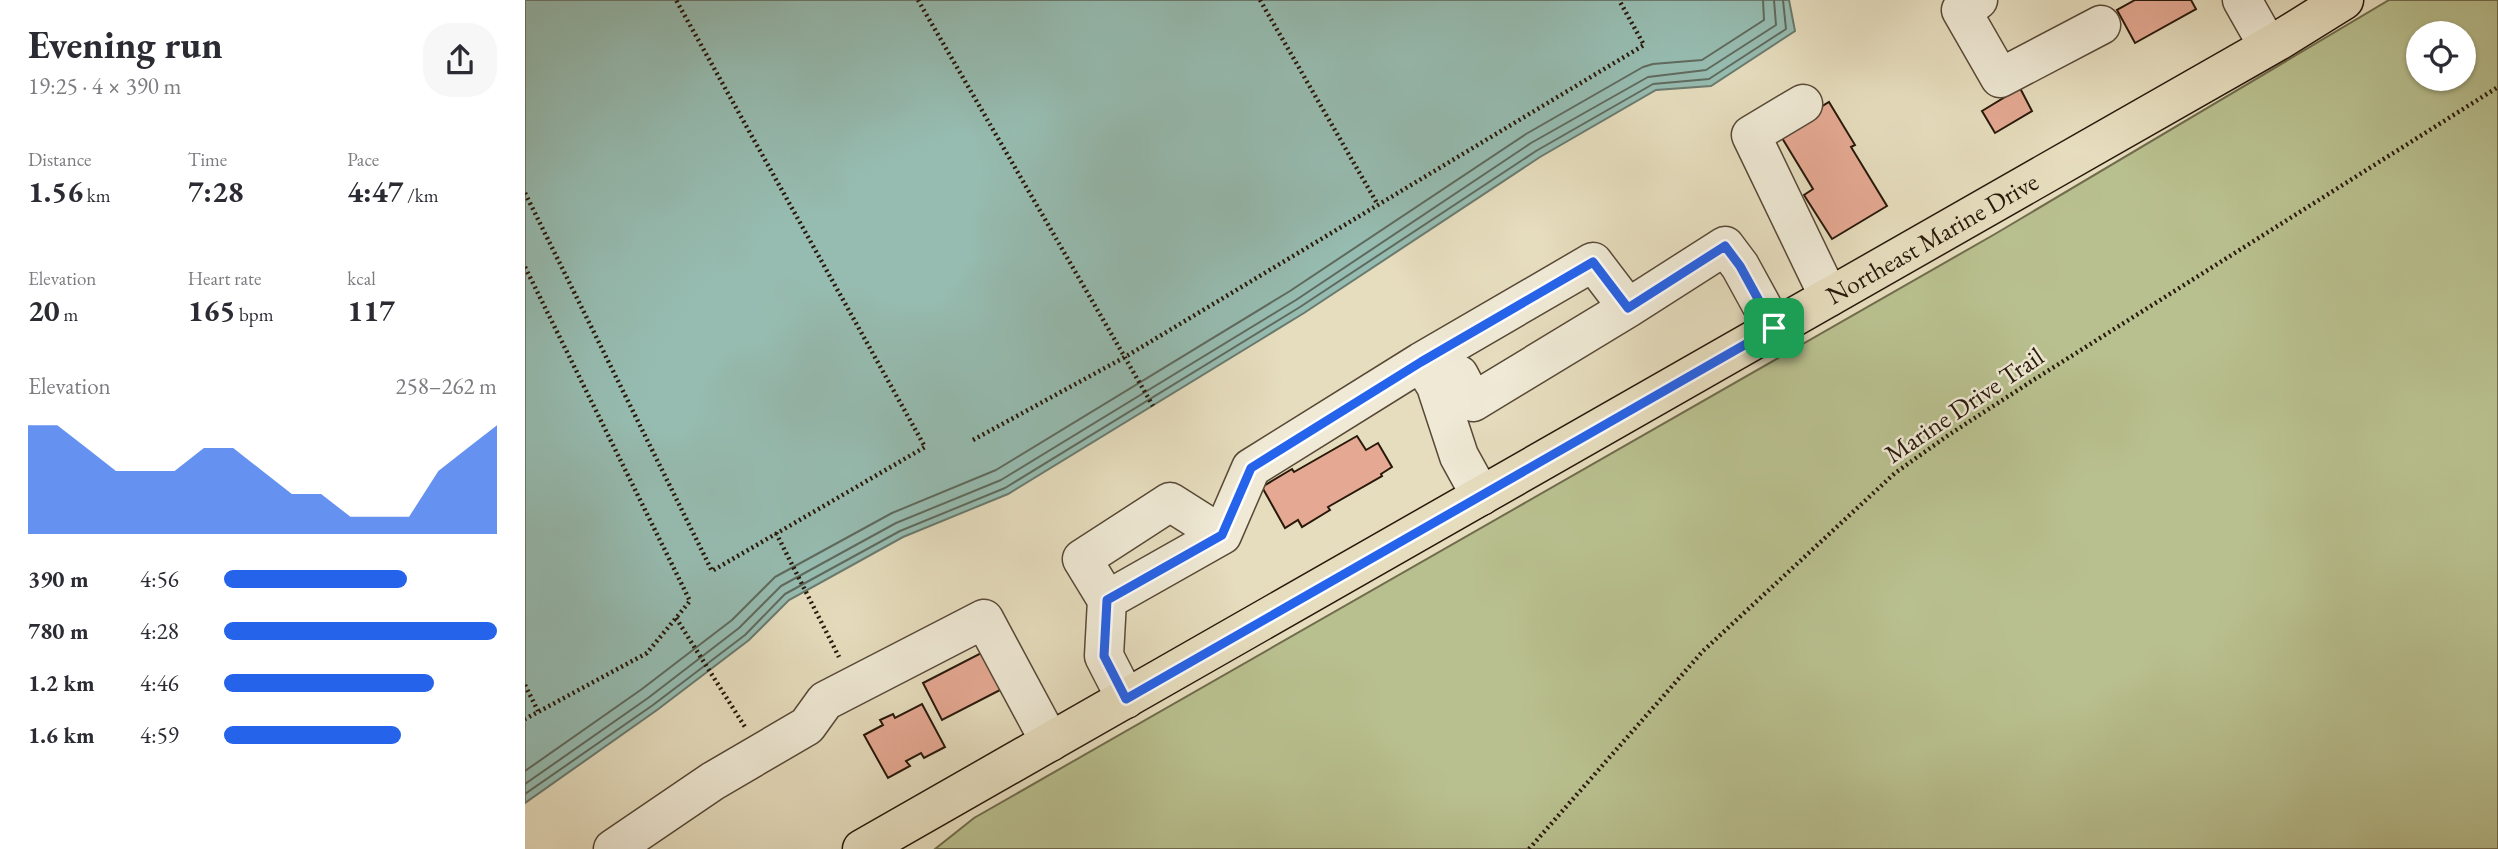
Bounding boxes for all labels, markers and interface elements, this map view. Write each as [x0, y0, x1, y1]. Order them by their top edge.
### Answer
text: Evening run [28, 20, 223, 69]
map controls [2406, 21, 2476, 91]
button: locate [2406, 21, 2476, 91]
button: share [423, 23, 497, 97]
text: 19:25 · 4 × 390 m [28, 71, 181, 101]
text: Distance [28, 147, 91, 172]
text: Time [188, 147, 227, 172]
text: Pace [347, 147, 379, 172]
street label: Northeast Marine Drive [1820, 164, 2044, 312]
text: 1.56 [28, 172, 83, 211]
text: 7:28 [188, 172, 244, 211]
text: 4:47 [347, 172, 403, 211]
text: km [83, 183, 111, 208]
text: /km [403, 183, 438, 208]
text: Elevation [28, 266, 96, 291]
text: Heart rate [188, 266, 261, 291]
text: kcal [347, 266, 376, 291]
text: 20 [28, 291, 60, 330]
text: 165 [188, 291, 235, 330]
text: 117 [347, 291, 395, 330]
pin [1744, 298, 1804, 358]
text: m [60, 302, 78, 327]
text: bpm [235, 302, 274, 327]
icon: arrive [1755, 309, 1793, 347]
street label: Marine Drive Trail [1878, 339, 2050, 471]
text: Elevation [28, 371, 111, 401]
text: 258–262 m [396, 371, 497, 401]
text: 390 m [28, 564, 89, 594]
text: 4:56 [140, 564, 179, 594]
text: 780 m [28, 616, 89, 646]
text: 4:28 [140, 616, 179, 646]
text: 1.2 km [28, 668, 95, 698]
text: 4:46 [140, 668, 179, 698]
text: 1.6 km [28, 720, 95, 750]
text: 4:59 [140, 720, 179, 750]

